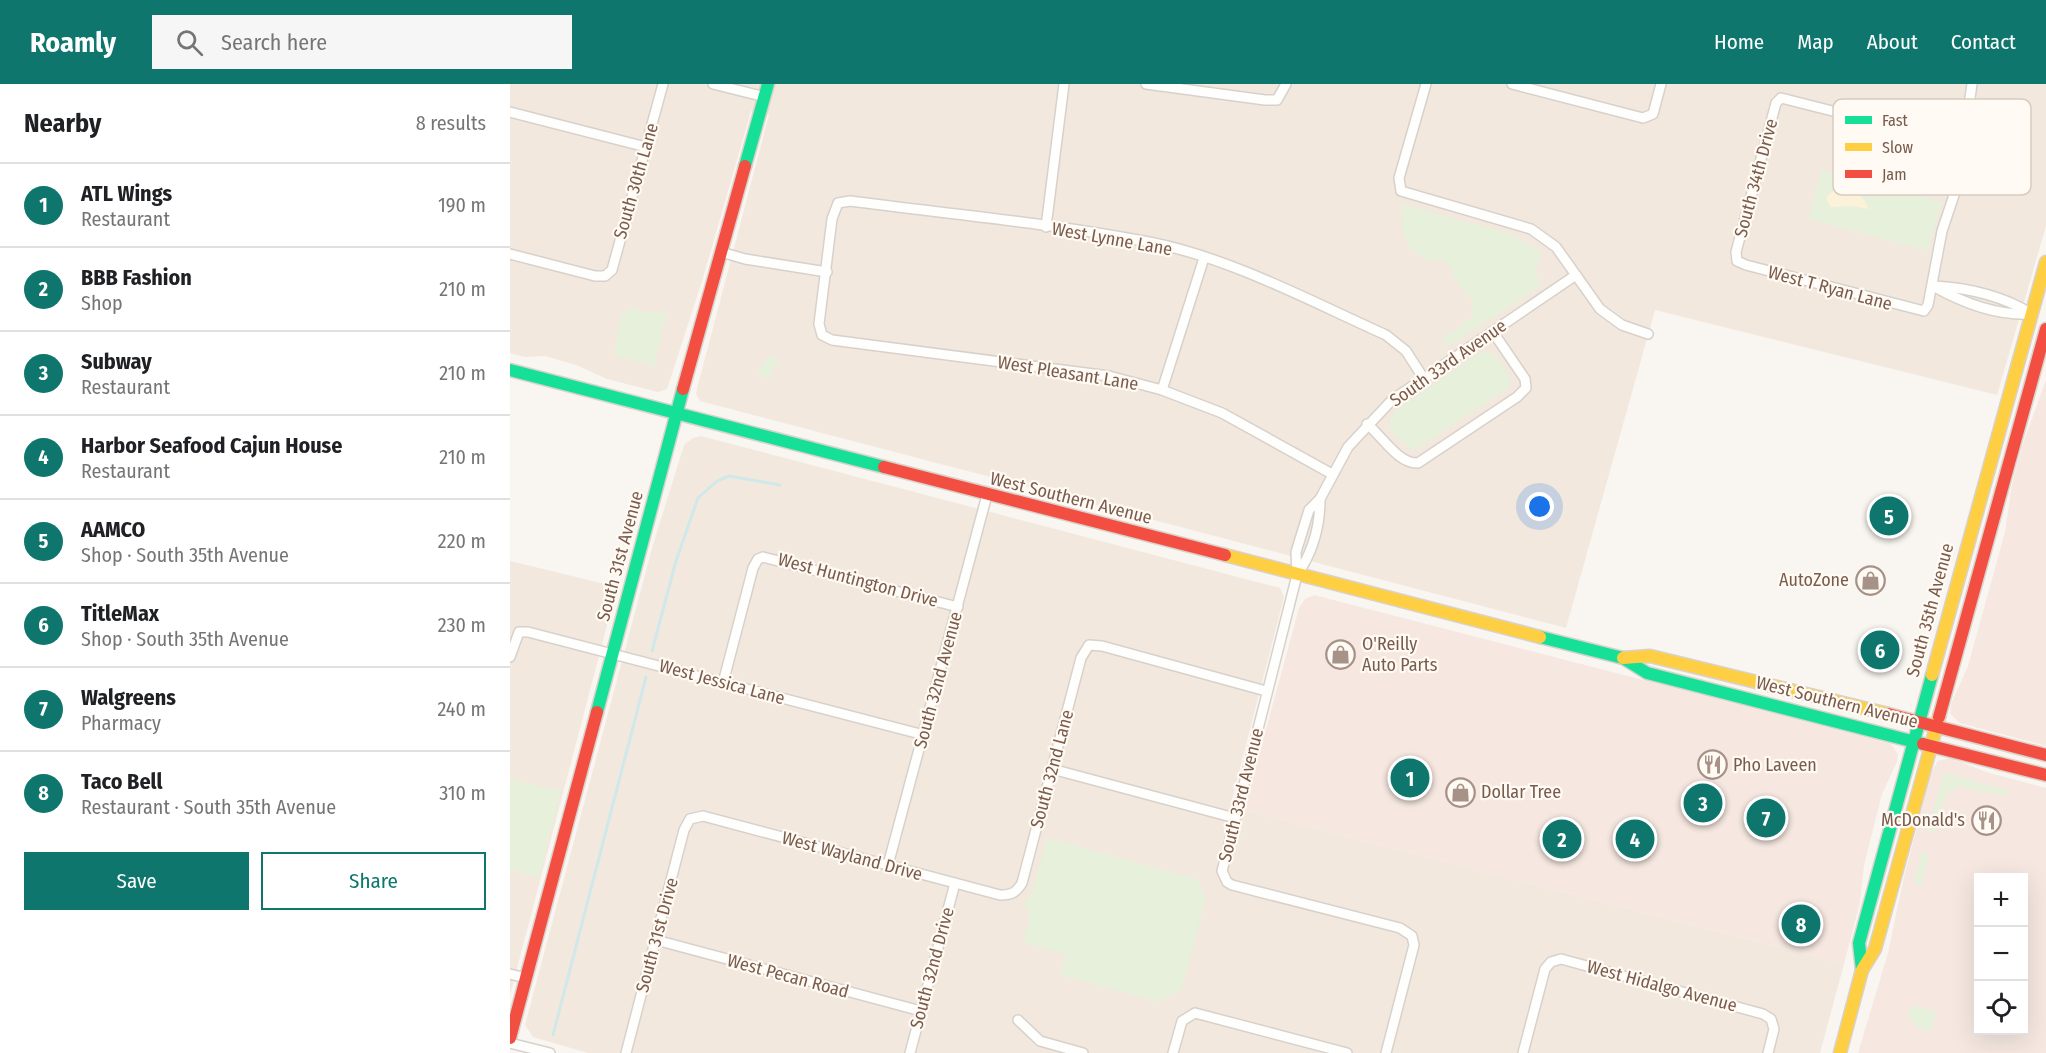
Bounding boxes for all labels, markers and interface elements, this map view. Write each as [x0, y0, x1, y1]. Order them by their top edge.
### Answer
search box [152, 15, 572, 69]
text: Roamly [30, 26, 116, 59]
icon: search [173, 26, 206, 59]
text: Search here [221, 29, 327, 56]
text: Home [1714, 29, 1764, 55]
text: Map [1797, 29, 1834, 55]
text: About [1867, 29, 1918, 55]
text: Contact [1951, 29, 2016, 55]
legend [1833, 99, 2031, 195]
text: Nearby [24, 108, 101, 139]
text: 8 results [416, 111, 486, 135]
text: Fast [1882, 111, 1909, 130]
street label: South 34th Drive [1730, 116, 1782, 240]
street label: South 30th Lane [609, 120, 663, 241]
text: Slow [1882, 138, 1913, 157]
text: Jam [1882, 165, 1907, 184]
text: ATL Wings [81, 180, 172, 207]
text: 1 [39, 193, 48, 217]
text: 190 m [438, 193, 486, 217]
text: Restaurant [81, 207, 170, 231]
street label: West Lynne Lane [1050, 218, 1174, 260]
street label: West T Ryan Lane [1765, 261, 1895, 315]
text: BBB Fashion [81, 264, 192, 291]
text: 2 [39, 277, 48, 301]
text: 210 m [439, 277, 486, 301]
text: Shop [81, 291, 123, 315]
street label: South 33rd Avenue [1385, 315, 1511, 411]
text: Subway [81, 348, 152, 375]
street label: West Pleasant Lane [996, 351, 1140, 395]
text: 3 [39, 361, 48, 385]
text: 210 m [439, 361, 486, 385]
text: Restaurant [81, 375, 170, 399]
text: Harbor Seafood Cajun House [81, 432, 342, 459]
text: 4 [38, 445, 49, 469]
text: 210 m [439, 445, 486, 469]
text: Restaurant [81, 459, 170, 483]
street label: West Southern Avenue [988, 467, 1154, 529]
street label: South 31st Avenue [592, 488, 648, 624]
your location [1525, 492, 1554, 521]
pin: 5 [1870, 494, 1908, 538]
text: AAMCO [81, 516, 145, 543]
text: 5 [39, 529, 48, 553]
text: 220 m [438, 529, 486, 553]
street label: South 35th Avenue [1902, 541, 1958, 679]
text: Shop · South 35th Avenue [81, 543, 289, 567]
street label: West Huntington Drive [775, 548, 941, 612]
shop icon: AutoZone [1854, 564, 1886, 596]
place label: AutoZone [1779, 569, 1849, 591]
text: TitleMax [81, 600, 159, 627]
street label: South 32nd Avenue [909, 609, 967, 751]
text: 6 [38, 613, 49, 637]
text: 230 m [438, 613, 486, 637]
text: Shop · South 35th Avenue [81, 627, 289, 651]
pin: 6 [1860, 628, 1900, 672]
place label: O'Reilly Auto Parts [1362, 633, 1438, 676]
shop icon: O'Reilly Auto Parts [1325, 638, 1357, 670]
street label: West Jessica Lane [657, 655, 787, 709]
street label: West Southern Avenue [1754, 671, 1920, 733]
text: Walgreens [81, 684, 176, 711]
text: 7 [39, 697, 48, 721]
text: 240 m [437, 697, 486, 721]
street label: South 32nd Lane [1026, 707, 1078, 831]
text: Pharmacy [81, 711, 161, 735]
street label: South 33rd Avenue [1214, 726, 1268, 864]
restaurant icon: Pho Laveen [1696, 749, 1728, 781]
place label: Pho Laveen [1733, 754, 1817, 776]
pin: 1 [1390, 756, 1430, 800]
text: Taco Bell [81, 768, 163, 795]
shop icon: Dollar Tree [1444, 776, 1476, 808]
pin: 3 [1684, 780, 1722, 826]
text: 8 [38, 781, 49, 805]
text: 310 m [439, 781, 486, 805]
place label: Dollar Tree [1481, 781, 1561, 803]
text: Restaurant · South 35th Avenue [81, 795, 336, 819]
pin: 7 [1746, 796, 1786, 840]
restaurant icon: McDonald's [1970, 804, 2002, 836]
place label: McDonald's [1881, 809, 1965, 831]
pin: 2 [1542, 816, 1582, 861]
pin: 4 [1616, 816, 1654, 861]
street label: West Wayland Drive [779, 827, 925, 885]
button: Save [24, 852, 249, 910]
button: Share [261, 852, 486, 910]
map controls [1974, 873, 2028, 1035]
button: + [1974, 873, 2028, 927]
street label: South 31st Drive [631, 875, 683, 995]
pin: 8 [1782, 902, 1820, 946]
street label: South 32nd Drive [905, 905, 959, 1031]
button: − [1974, 927, 2028, 981]
street label: West Pecan Road [725, 949, 851, 1003]
street label: West Hidalgo Avenue [1585, 955, 1740, 1017]
button: locate [1974, 981, 2028, 1035]

